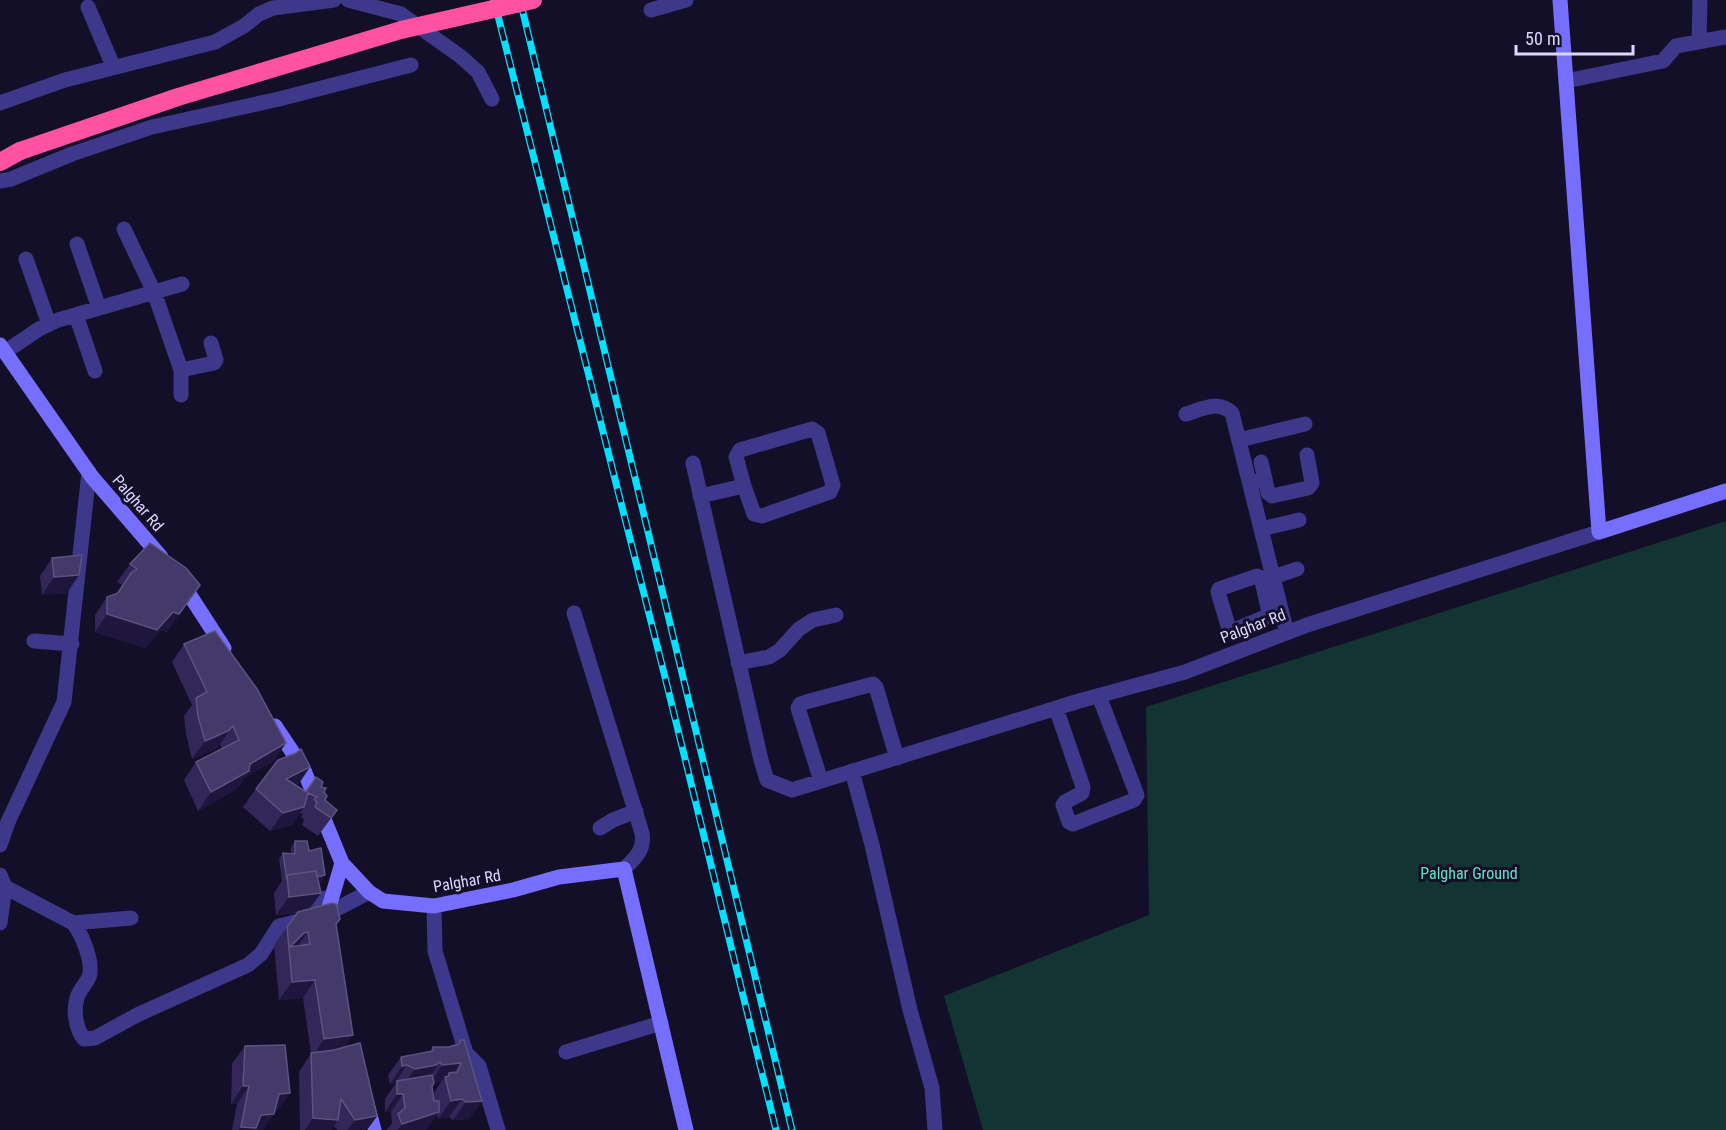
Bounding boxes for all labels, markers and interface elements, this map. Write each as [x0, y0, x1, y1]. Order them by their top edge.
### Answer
scale bar [1516, 18, 1633, 56]
text: 50 m [1525, 28, 1560, 49]
street label: Palghar Rd [108, 471, 168, 535]
street label: Palghar Rd [1218, 605, 1288, 647]
park label: Palghar Ground [1420, 864, 1518, 883]
street label: Palghar Rd [432, 866, 502, 896]

